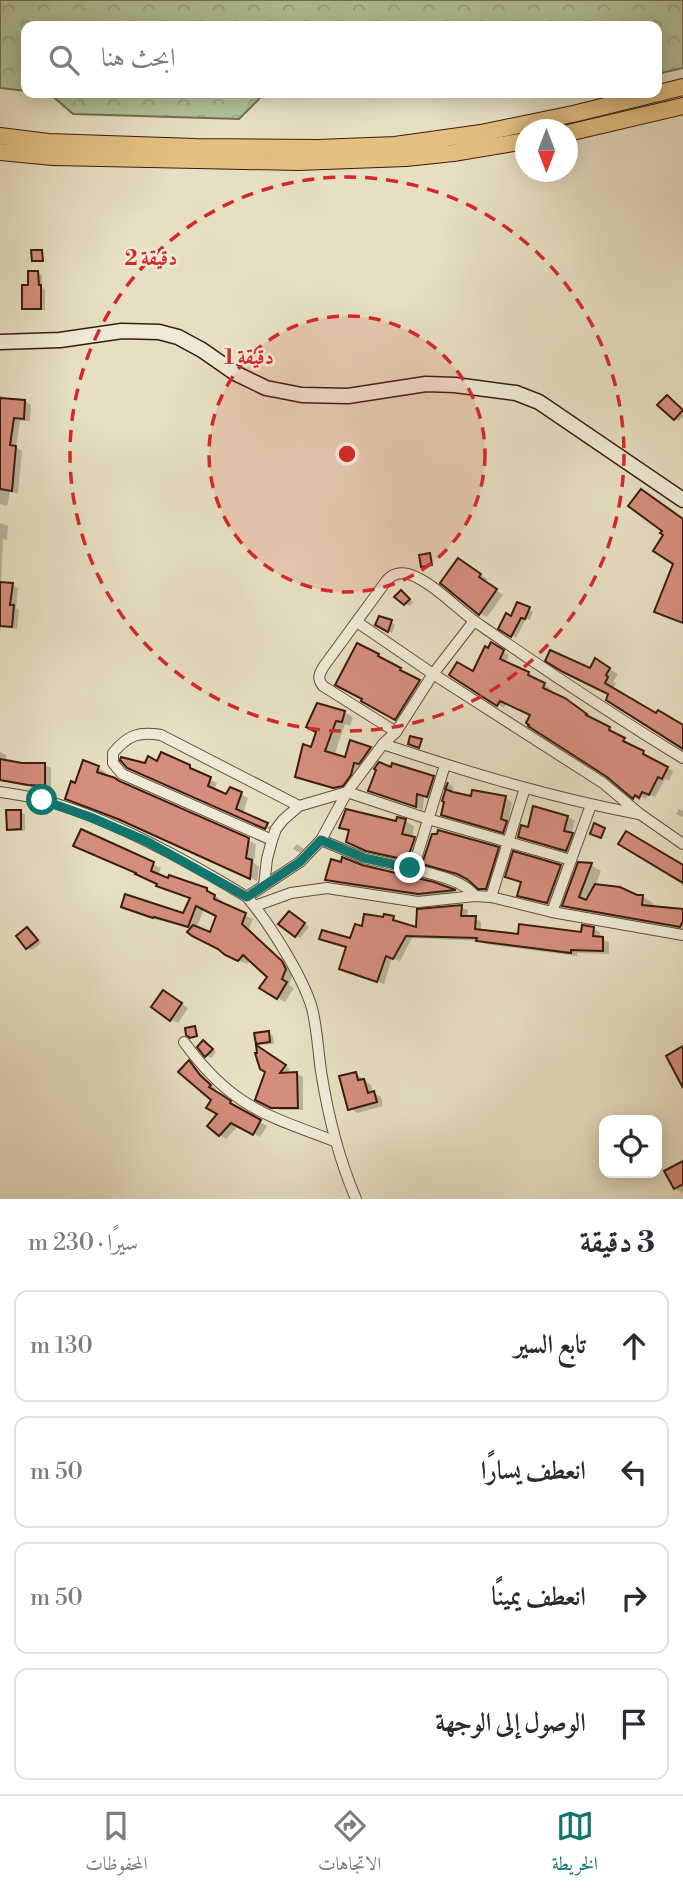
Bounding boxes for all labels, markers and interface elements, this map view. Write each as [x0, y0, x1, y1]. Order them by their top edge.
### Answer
search box [21, 21, 662, 98]
icon: search [45, 41, 83, 79]
text: ابحث هنا [101, 42, 176, 74]
north arrow [515, 119, 578, 182]
text: 2 دقيقة [124, 246, 178, 272]
text: 1 دقيقة [224, 345, 274, 371]
centre of rings [335, 442, 359, 466]
route start [26, 784, 57, 815]
route end [394, 852, 425, 883]
map controls [599, 1115, 662, 1178]
button: locate [599, 1115, 662, 1178]
text: 3 دقيقة [580, 1224, 655, 1262]
text: سيرًا · 230 m [28, 1229, 138, 1257]
icon: ahead [615, 1327, 653, 1365]
text: تابع السير [514, 1329, 586, 1361]
text: 130 m [30, 1332, 93, 1360]
icon: left [615, 1453, 653, 1491]
text: انعطف يسارًا [481, 1455, 586, 1487]
text: 50 m [30, 1458, 83, 1486]
icon: right [615, 1579, 653, 1617]
text: انعطف يمينًا [491, 1581, 586, 1613]
text: 50 m [30, 1584, 83, 1612]
icon: arrive [615, 1705, 653, 1743]
text: الوصول إلى الوجهة [435, 1707, 586, 1739]
tab: المحفوظات [85, 1807, 148, 1882]
tab: الاتجاهات [318, 1807, 381, 1882]
tab: الخريطة [552, 1807, 598, 1882]

